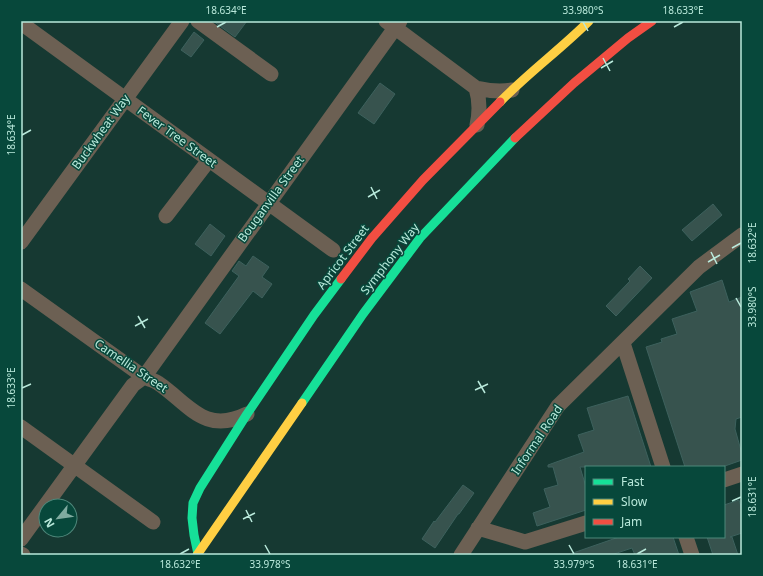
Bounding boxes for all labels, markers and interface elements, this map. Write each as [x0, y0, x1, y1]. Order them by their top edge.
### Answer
text: 18.634°E [205, 3, 247, 17]
text: 33.980°S [562, 3, 604, 17]
text: 18.633°E [662, 3, 704, 17]
street label: Buckwheat Way [68, 90, 134, 173]
street label: Fever Tree Street [134, 102, 221, 172]
text: 18.634°E [4, 114, 18, 156]
street label: Bouganvilla Street [234, 152, 308, 245]
street label: Symphony Way [356, 219, 423, 298]
street label: Apricot Street [313, 220, 373, 293]
text: 18.632°E [745, 222, 759, 264]
text: 33.980°S [745, 286, 759, 328]
street label: Camellia Street [91, 335, 172, 397]
text: 18.633°E [4, 367, 18, 409]
street label: Informal Road [507, 401, 566, 478]
legend [585, 466, 725, 538]
text: Fast [621, 473, 645, 490]
text: 18.631°E [745, 476, 759, 518]
text: Slow [621, 493, 648, 510]
north arrow [38, 498, 78, 538]
text: Jam [620, 513, 642, 530]
text: N [40, 516, 58, 531]
text: 18.632°E [159, 557, 201, 571]
text: 33.978°S [249, 557, 291, 571]
text: 33.979°S [553, 557, 595, 571]
text: 18.631°E [616, 557, 658, 571]

